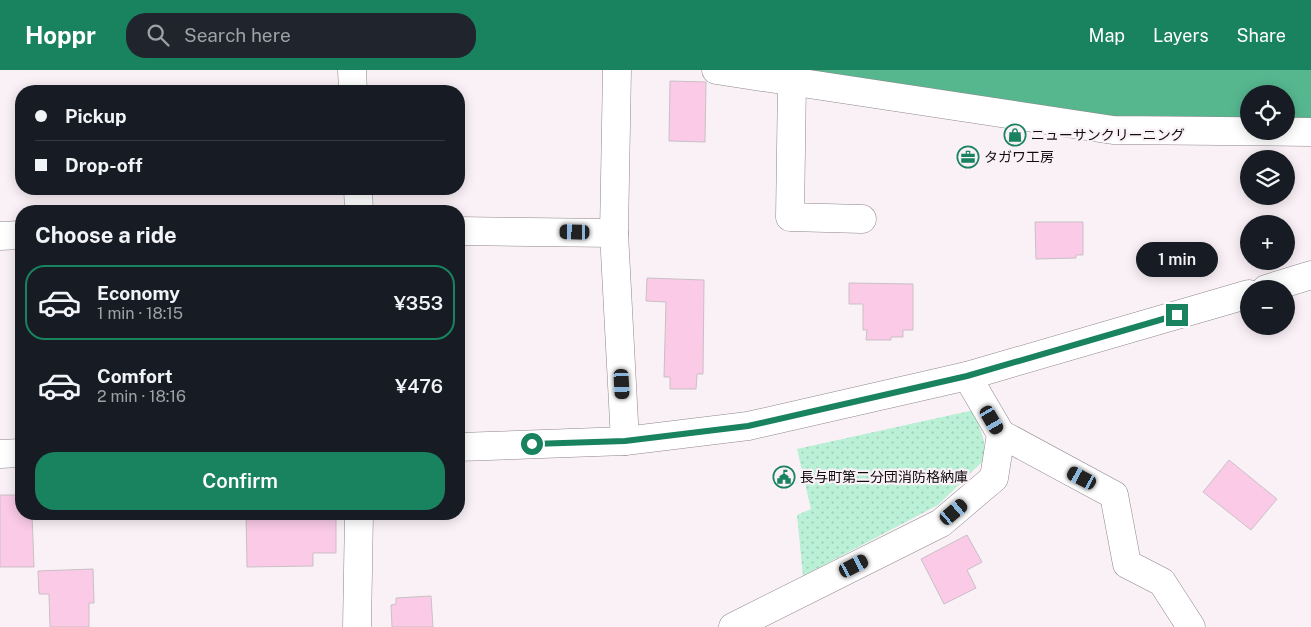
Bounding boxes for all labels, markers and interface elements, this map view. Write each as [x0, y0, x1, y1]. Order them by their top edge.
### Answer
search box [126, 13, 476, 58]
text: Hoppr [25, 21, 96, 49]
icon: search [144, 21, 172, 49]
text: Search here [184, 24, 291, 46]
text: Map [1089, 25, 1125, 46]
text: Layers [1153, 25, 1209, 46]
text: Share [1237, 25, 1286, 46]
map controls [1240, 85, 1295, 335]
button: locate [1240, 85, 1295, 140]
text: Pickup [65, 105, 127, 127]
shop icon: ニューサンクリーニング [1003, 123, 1027, 147]
place label: ニューサンクリーニング [1031, 127, 1185, 143]
office icon: タガワ工房 [956, 145, 980, 169]
place label: タガワ工房 [984, 149, 1054, 165]
button: layers [1240, 150, 1295, 205]
text: Drop-off [65, 154, 142, 176]
button: + [1240, 215, 1295, 270]
text: Choose a ride [35, 222, 177, 248]
car [559, 224, 590, 240]
callout: 1 min [1136, 242, 1218, 278]
text: 1 min [1158, 250, 1196, 269]
icon: car [37, 280, 82, 325]
button: − [1240, 280, 1295, 335]
text: Economy [97, 282, 180, 304]
text: ¥353 [394, 292, 443, 314]
text: 1 min · 18:15 [97, 304, 183, 323]
route end [1166, 304, 1188, 326]
icon: car [37, 363, 82, 408]
text: Comfort [97, 365, 173, 387]
car [613, 369, 630, 399]
text: ¥476 [395, 375, 443, 397]
text: 2 min · 18:16 [97, 387, 186, 406]
car [978, 403, 1005, 437]
route start [521, 433, 543, 455]
button: Confirm [35, 452, 445, 510]
car [1065, 464, 1098, 492]
public building icon: 長与町第二分団消防格納庫 [772, 465, 796, 489]
place label: 長与町第二分団消防格納庫 [800, 469, 968, 485]
car [937, 497, 970, 527]
car [837, 553, 870, 579]

